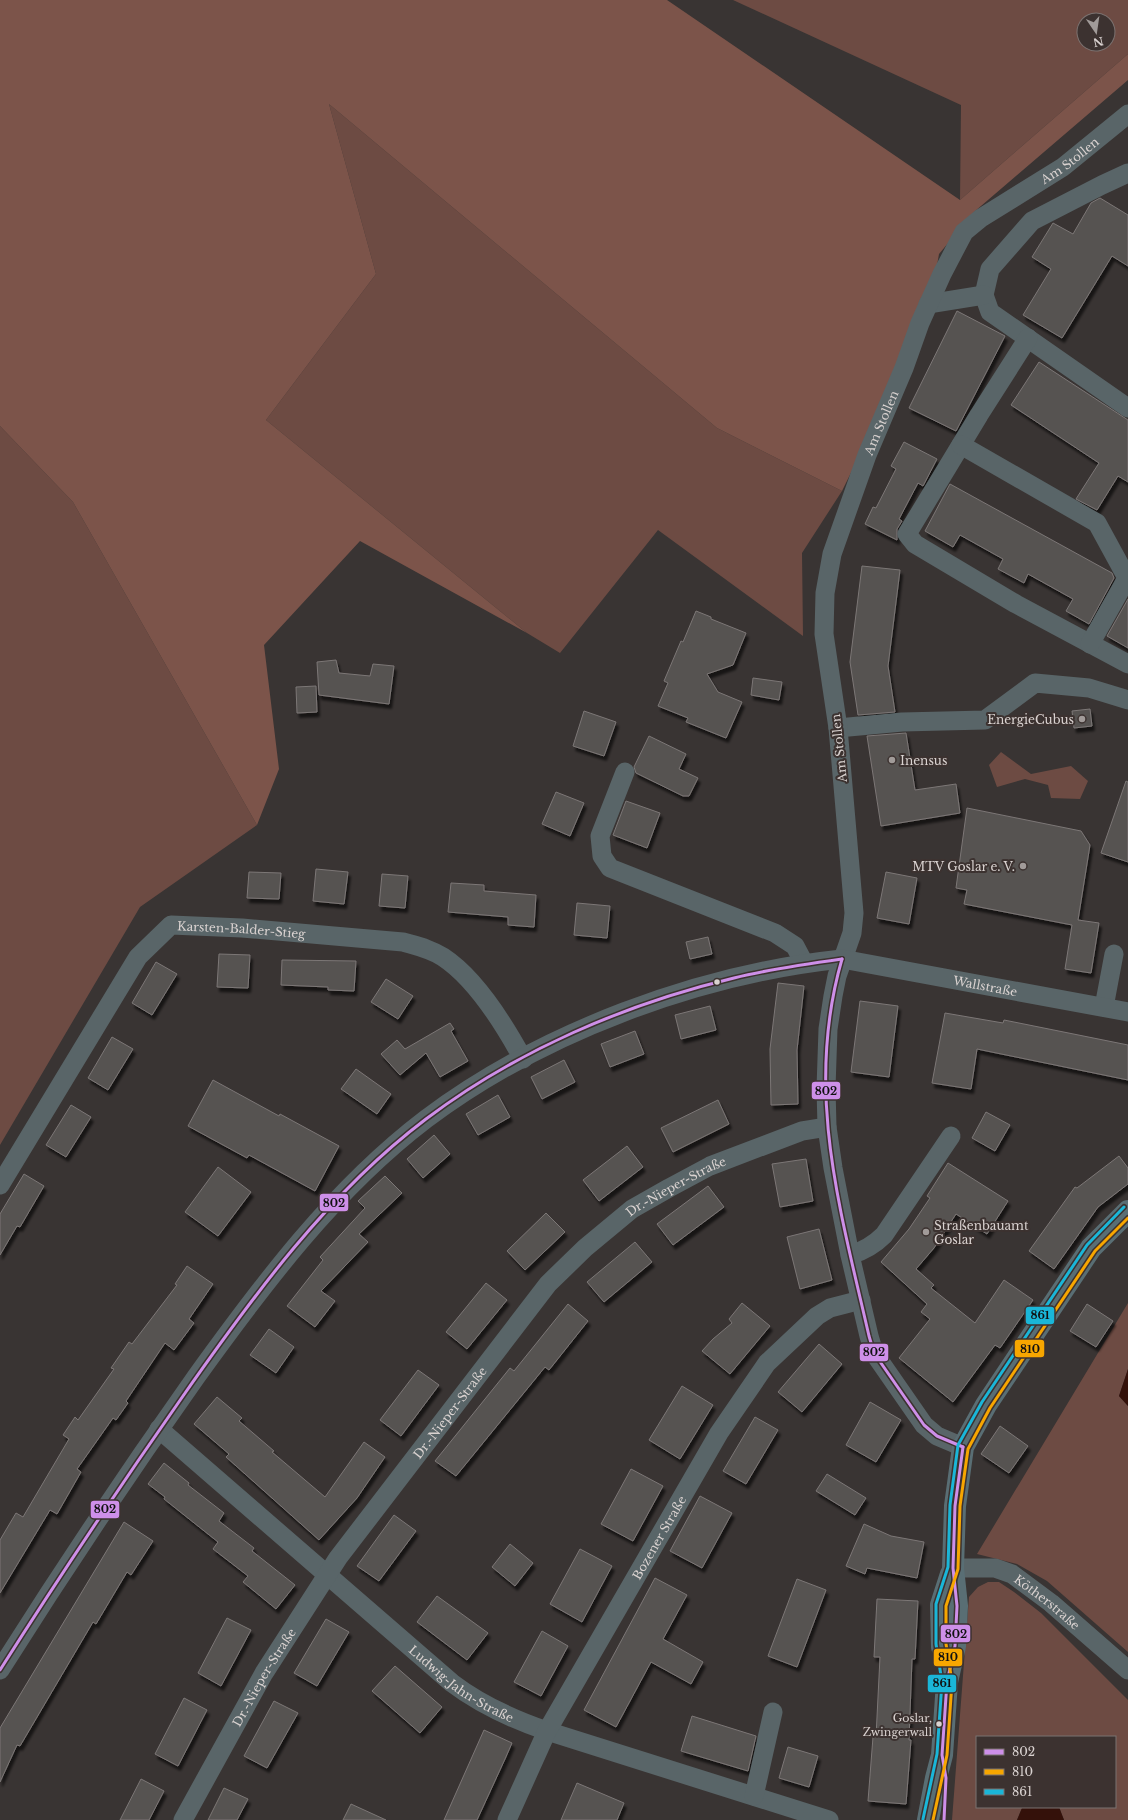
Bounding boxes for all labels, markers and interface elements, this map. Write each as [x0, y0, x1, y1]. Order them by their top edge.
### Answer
north arrow [1076, 12, 1116, 52]
text: N [1091, 34, 1105, 50]
street label: Am Stollen [1037, 134, 1102, 187]
street label: Am Stollen [860, 388, 901, 458]
place label: EnergieCubus [987, 712, 1074, 727]
street label: Am Stollen [828, 713, 850, 784]
marker: EnergieCubus [1077, 714, 1087, 724]
place label: Inensus [900, 753, 947, 768]
marker: Inensus [887, 755, 897, 765]
place label: MTV Goslar e. V. [912, 859, 1015, 874]
marker: MTV Goslar e. V. [1018, 861, 1028, 871]
street label: Karsten-Balder-Stieg [177, 918, 307, 941]
street label: Wallstraße [951, 972, 1019, 999]
unlabelled marker [712, 977, 722, 987]
line badge: 802 [811, 1081, 841, 1100]
text: 802 [815, 1084, 837, 1098]
street label: Dr.-Nieper-Straße [622, 1153, 728, 1219]
line badge: 802 [319, 1193, 349, 1212]
text: 802 [323, 1196, 345, 1210]
place label: Straßenbauamt Goslar [934, 1218, 1029, 1247]
marker: Straßenbauamt Goslar [921, 1227, 931, 1237]
line badge: 861 [1025, 1306, 1055, 1325]
text: 861 [1030, 1308, 1050, 1322]
line badge: 810 [1014, 1339, 1045, 1358]
text: 810 [1020, 1342, 1040, 1356]
line badge: 802 [859, 1343, 889, 1362]
text: 802 [863, 1345, 885, 1359]
street label: Dr.-Nieper-Straße [410, 1363, 490, 1461]
street label: Bozener Straße [629, 1493, 689, 1582]
line badge: 802 [90, 1500, 120, 1519]
text: 802 [94, 1502, 116, 1516]
street label: Kötherstraße [1012, 1571, 1083, 1633]
line badge: 802 [940, 1624, 971, 1643]
street label: Dr.-Nieper-Straße [229, 1625, 299, 1729]
text: 802 [945, 1627, 967, 1641]
street label: Ludwig-Jahn-Straße [406, 1642, 516, 1725]
line badge: 810 [933, 1648, 963, 1667]
text: 810 [938, 1650, 958, 1664]
line badge: 861 [927, 1674, 957, 1693]
text: 861 [932, 1676, 952, 1690]
place label: Goslar, Zwingerwall [863, 1711, 932, 1739]
marker: Goslar, Zwingerwall [934, 1719, 944, 1729]
legend [976, 1736, 1116, 1808]
text: 802 [1012, 1744, 1035, 1759]
text: 810 [1012, 1764, 1033, 1779]
text: 861 [1012, 1784, 1032, 1799]

